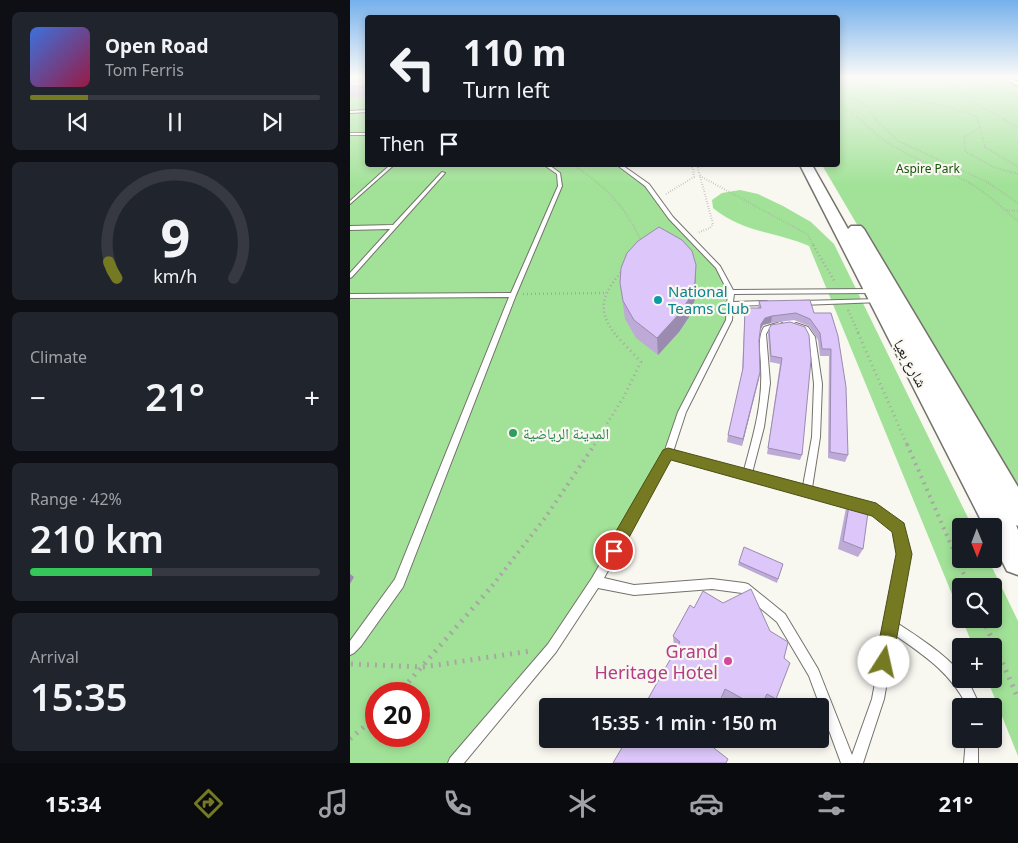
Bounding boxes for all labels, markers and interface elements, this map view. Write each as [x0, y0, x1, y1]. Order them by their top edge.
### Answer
text: 110 m [463, 29, 566, 76]
text: Open Road [105, 33, 208, 59]
icon: left [380, 35, 445, 100]
text: Tom Ferris [105, 59, 184, 81]
text: Turn left [463, 74, 550, 104]
icon: previous [64, 108, 92, 136]
icon: pause [161, 108, 189, 136]
icon: next [258, 108, 286, 136]
icon: arrive [435, 130, 463, 158]
text: Then [380, 131, 425, 157]
park label: Aspire Park [896, 160, 961, 177]
text: 9 [160, 201, 190, 272]
text: km/h [153, 264, 197, 288]
place label: National Teams Club [668, 281, 749, 318]
marker: National Teams Club [652, 294, 664, 306]
street label: شارع بعيا [889, 335, 932, 391]
text: Climate [30, 346, 87, 368]
text: 21° [145, 370, 205, 422]
text: − [30, 378, 46, 416]
text: + [304, 378, 320, 416]
place label: المدينة الرياضية [523, 423, 609, 443]
marker: المدينة الرياضية [507, 427, 519, 439]
text: Range · 42% [30, 488, 122, 510]
text: 210 km [30, 512, 164, 564]
north arrow [952, 518, 1002, 568]
map controls [952, 518, 1002, 748]
pin [593, 530, 635, 572]
icon: arrive [600, 537, 628, 565]
button: search [952, 578, 1002, 628]
position arrow [857, 635, 909, 687]
button: + [952, 638, 1002, 688]
place label: Grand Heritage Hotel [594, 639, 718, 684]
text: Arrival [30, 646, 79, 668]
marker: Grand Heritage Hotel [722, 655, 734, 667]
text: 15:35 [30, 670, 127, 722]
speed limit sign: 20 [365, 682, 430, 747]
button: − [952, 698, 1002, 748]
text: 15:35 · 1 min · 150 m [591, 710, 777, 736]
icon: directions [191, 786, 226, 821]
icon: music [316, 786, 351, 821]
icon: phone [440, 786, 475, 821]
icon: climate [565, 786, 600, 821]
icon: car [689, 786, 724, 821]
icon: filters [814, 786, 849, 821]
text: 15:34 [45, 788, 101, 818]
text: 21° [939, 788, 973, 818]

